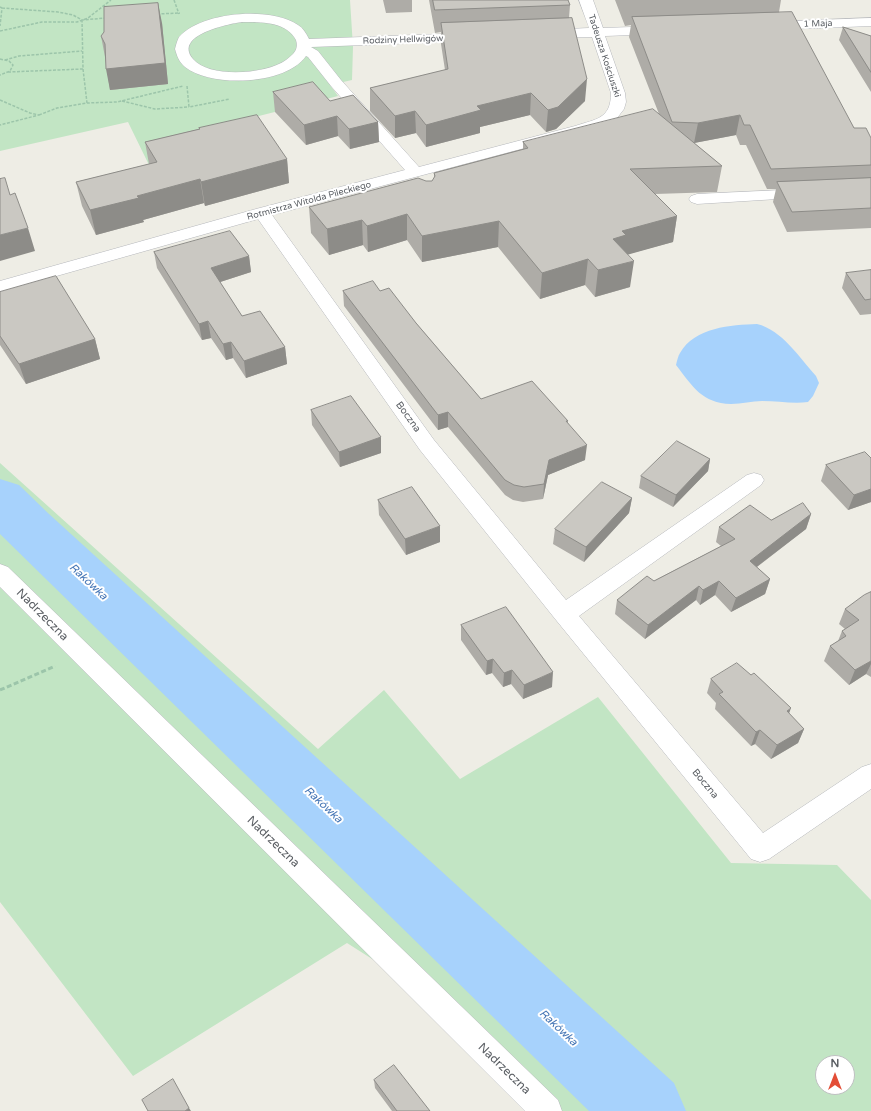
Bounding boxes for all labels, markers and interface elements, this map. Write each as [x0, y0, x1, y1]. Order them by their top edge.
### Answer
street label: Tadeusza Kościuszki [585, 13, 623, 99]
street label: 1 Maja [803, 18, 833, 30]
street label: Rodziny Hellwigów [362, 33, 444, 47]
street label: Rotmistrza Witolda Pileckiego [246, 179, 372, 223]
street label: Boczna [393, 399, 423, 435]
water label: Rakówka [66, 561, 110, 603]
street label: Nadrzeczna [13, 586, 71, 644]
street label: Boczna [689, 767, 721, 801]
water label: Rakówka [301, 784, 345, 826]
street label: Nadrzeczna [244, 813, 302, 871]
water label: Rakówka [536, 1007, 580, 1049]
street label: Nadrzeczna [475, 1040, 533, 1098]
north arrow [815, 1055, 855, 1095]
text: N [831, 1057, 839, 1070]

